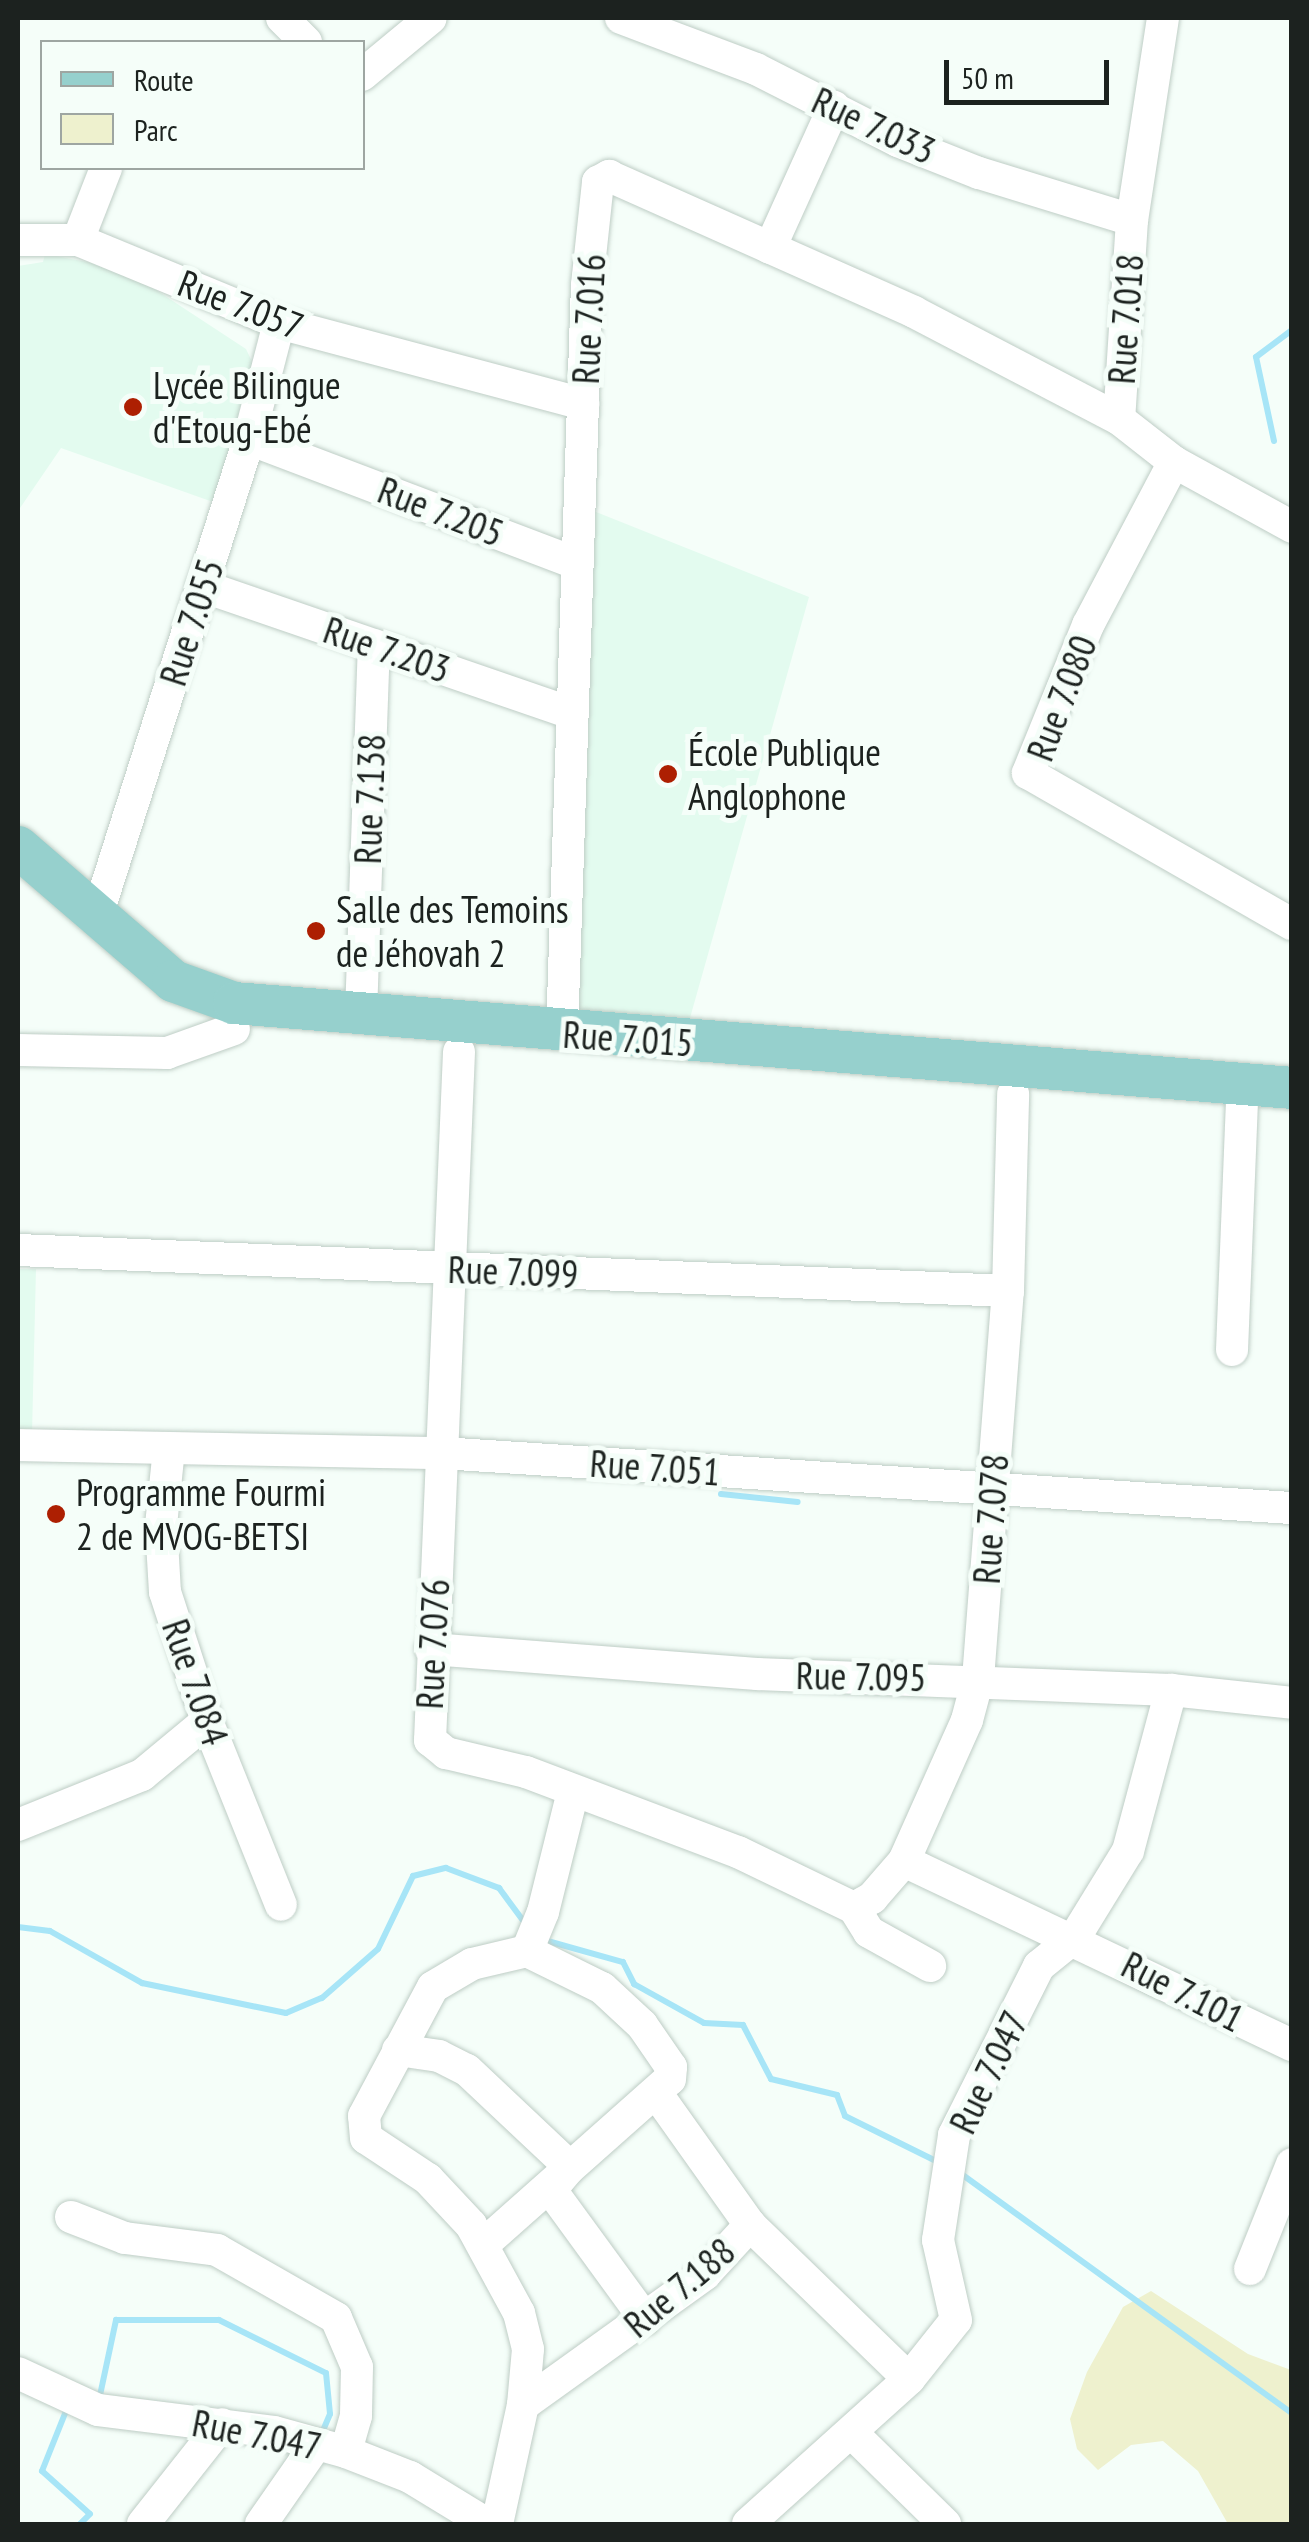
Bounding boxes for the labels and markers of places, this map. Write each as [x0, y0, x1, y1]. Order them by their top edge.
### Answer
place label: Lycée Bilingue d'Etoug-Ebé [153, 362, 341, 452]
marker: Lycée Bilingue d'Etoug-Ebé [122, 396, 144, 418]
place label: École Publique Anglophone [688, 729, 881, 818]
marker: École Publique Anglophone [657, 763, 679, 785]
place label: Salle des Temoins de Jéhovah 2 [336, 886, 570, 976]
marker: Salle des Temoins de Jéhovah 2 [305, 920, 327, 942]
place label: Programme Fourmi 2 de MVOG-BETSI [76, 1469, 326, 1558]
marker: Programme Fourmi 2 de MVOG-BETSI [45, 1503, 67, 1525]

